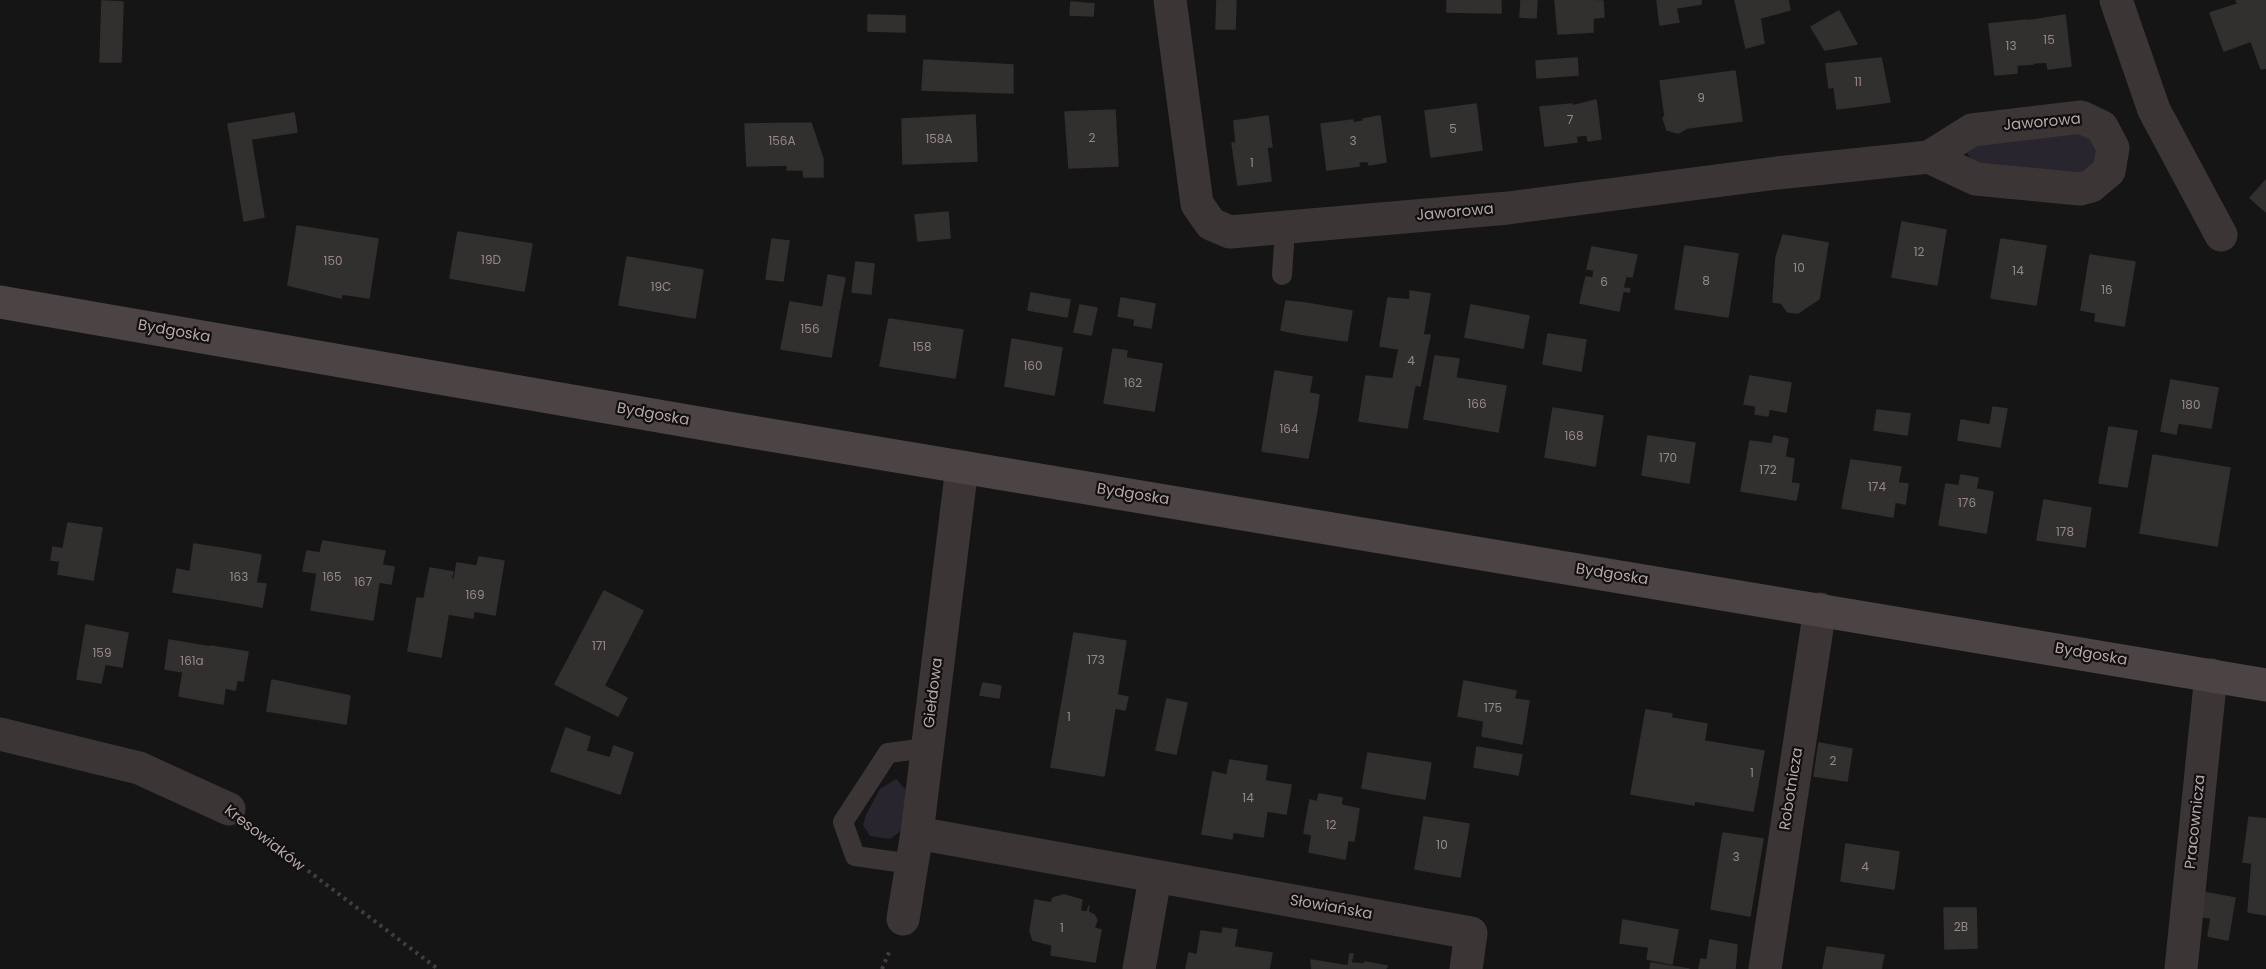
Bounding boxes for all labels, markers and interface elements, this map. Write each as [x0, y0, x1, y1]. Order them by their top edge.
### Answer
house number: 15 [2043, 34, 2055, 48]
house number: 13 [2006, 40, 2016, 54]
house number: 11 [1854, 76, 1862, 90]
house number: 9 [1697, 92, 1705, 106]
street label: Jaworowa [2003, 111, 2081, 135]
house number: 7 [1567, 114, 1573, 128]
house number: 5 [1449, 123, 1457, 137]
house number: 2 [1089, 132, 1095, 146]
house number: 158A [925, 133, 953, 147]
house number: 156A [768, 135, 796, 149]
house number: 3 [1349, 135, 1357, 149]
house number: 1 [1250, 157, 1254, 171]
street label: Jaworowa [1416, 201, 1494, 225]
house number: 12 [1914, 246, 1924, 260]
house number: 19D [481, 254, 501, 268]
house number: 150 [324, 255, 342, 269]
house number: 10 [1793, 262, 1805, 276]
house number: 14 [2012, 265, 2024, 279]
house number: 8 [1702, 275, 1710, 289]
house number: 6 [1600, 276, 1608, 290]
house number: 19C [651, 281, 671, 295]
house number: 16 [2101, 284, 2113, 298]
street label: Bydgoska [136, 317, 212, 347]
house number: 156 [801, 323, 819, 337]
house number: 158 [913, 341, 931, 355]
house number: 4 [1407, 355, 1415, 369]
house number: 160 [1024, 360, 1042, 374]
house number: 162 [1124, 377, 1142, 391]
house number: 166 [1467, 398, 1487, 412]
house number: 180 [2182, 399, 2200, 413]
street label: Bydgoska [615, 400, 691, 430]
house number: 164 [1279, 423, 1299, 437]
house number: 168 [1564, 430, 1584, 444]
house number: 170 [1659, 452, 1677, 466]
house number: 172 [1759, 464, 1777, 478]
street label: Bydgoska [1095, 480, 1171, 510]
house number: 174 [1868, 481, 1886, 495]
house number: 176 [1958, 497, 1976, 511]
house number: 178 [2056, 526, 2074, 540]
street label: Bydgoska [1574, 560, 1650, 590]
house number: 163 [230, 571, 248, 585]
house number: 165 [323, 571, 341, 585]
house number: 167 [354, 576, 372, 590]
house number: 169 [465, 589, 485, 603]
house number: 171 [592, 640, 606, 654]
street label: Bydgoska [2053, 640, 2129, 670]
house number: 159 [93, 647, 111, 661]
house number: 173 [1087, 654, 1105, 668]
house number: 161a [180, 655, 204, 669]
street label: Giełdowa [921, 657, 947, 729]
house number: 175 [1484, 702, 1502, 716]
house number: 1 [1067, 711, 1071, 725]
street label: Robotnicza [1777, 746, 1807, 832]
house number: 2 [1830, 755, 1836, 769]
house number: 1 [1750, 767, 1754, 781]
street label: Pracownicza [2182, 774, 2210, 870]
house number: 14 [1242, 792, 1254, 806]
street label: Kresowiaków [220, 802, 308, 876]
house number: 12 [1326, 819, 1336, 833]
house number: 10 [1436, 839, 1448, 853]
house number: 3 [1732, 851, 1740, 865]
house number: 4 [1861, 861, 1869, 875]
street label: Słowiańska [1288, 892, 1374, 924]
house number: 2B [1954, 921, 1968, 935]
house number: 1 [1060, 922, 1064, 936]

